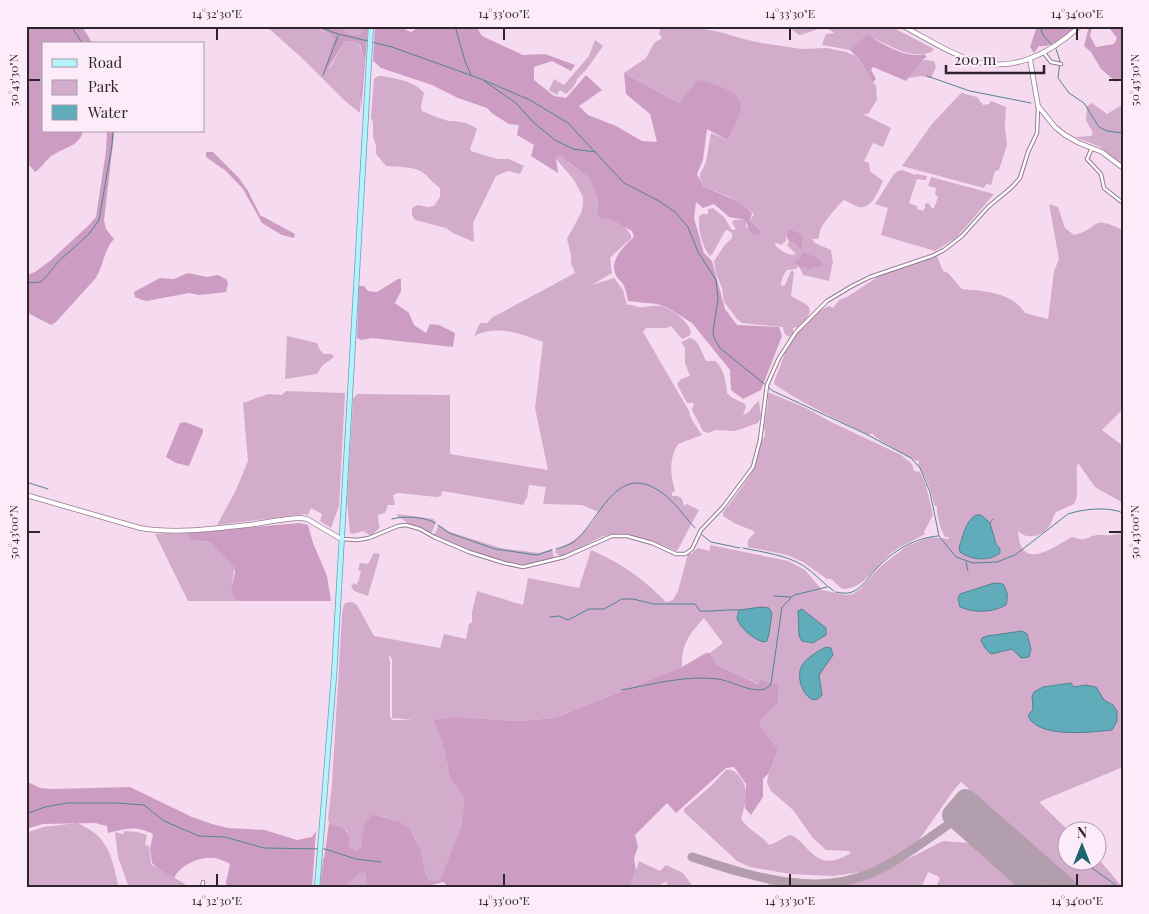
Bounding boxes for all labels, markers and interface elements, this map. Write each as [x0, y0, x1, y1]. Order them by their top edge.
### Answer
text: 14°32'30"E [192, 5, 242, 21]
text: 14°33'00"E [478, 5, 530, 21]
text: 14°33'30"E [765, 5, 815, 21]
text: 14°34'00"E [1051, 5, 1103, 21]
legend [42, 42, 205, 132]
scale bar [946, 42, 1044, 74]
text: 200 m [954, 49, 997, 69]
text: Road [88, 52, 122, 72]
text: 50°43'30"N [5, 53, 21, 106]
text: 50°43'30"N [1126, 53, 1142, 106]
text: Park [88, 76, 120, 96]
text: Water [87, 102, 128, 122]
text: 50°43'00"N [5, 504, 21, 559]
text: 50°43'00"N [1126, 504, 1142, 559]
north arrow [1056, 822, 1106, 872]
text: N [1077, 823, 1087, 842]
text: 14°32'30"E [192, 892, 242, 908]
text: 14°33'00"E [478, 892, 530, 908]
text: 14°33'30"E [765, 892, 815, 908]
text: 14°34'00"E [1051, 892, 1103, 908]

